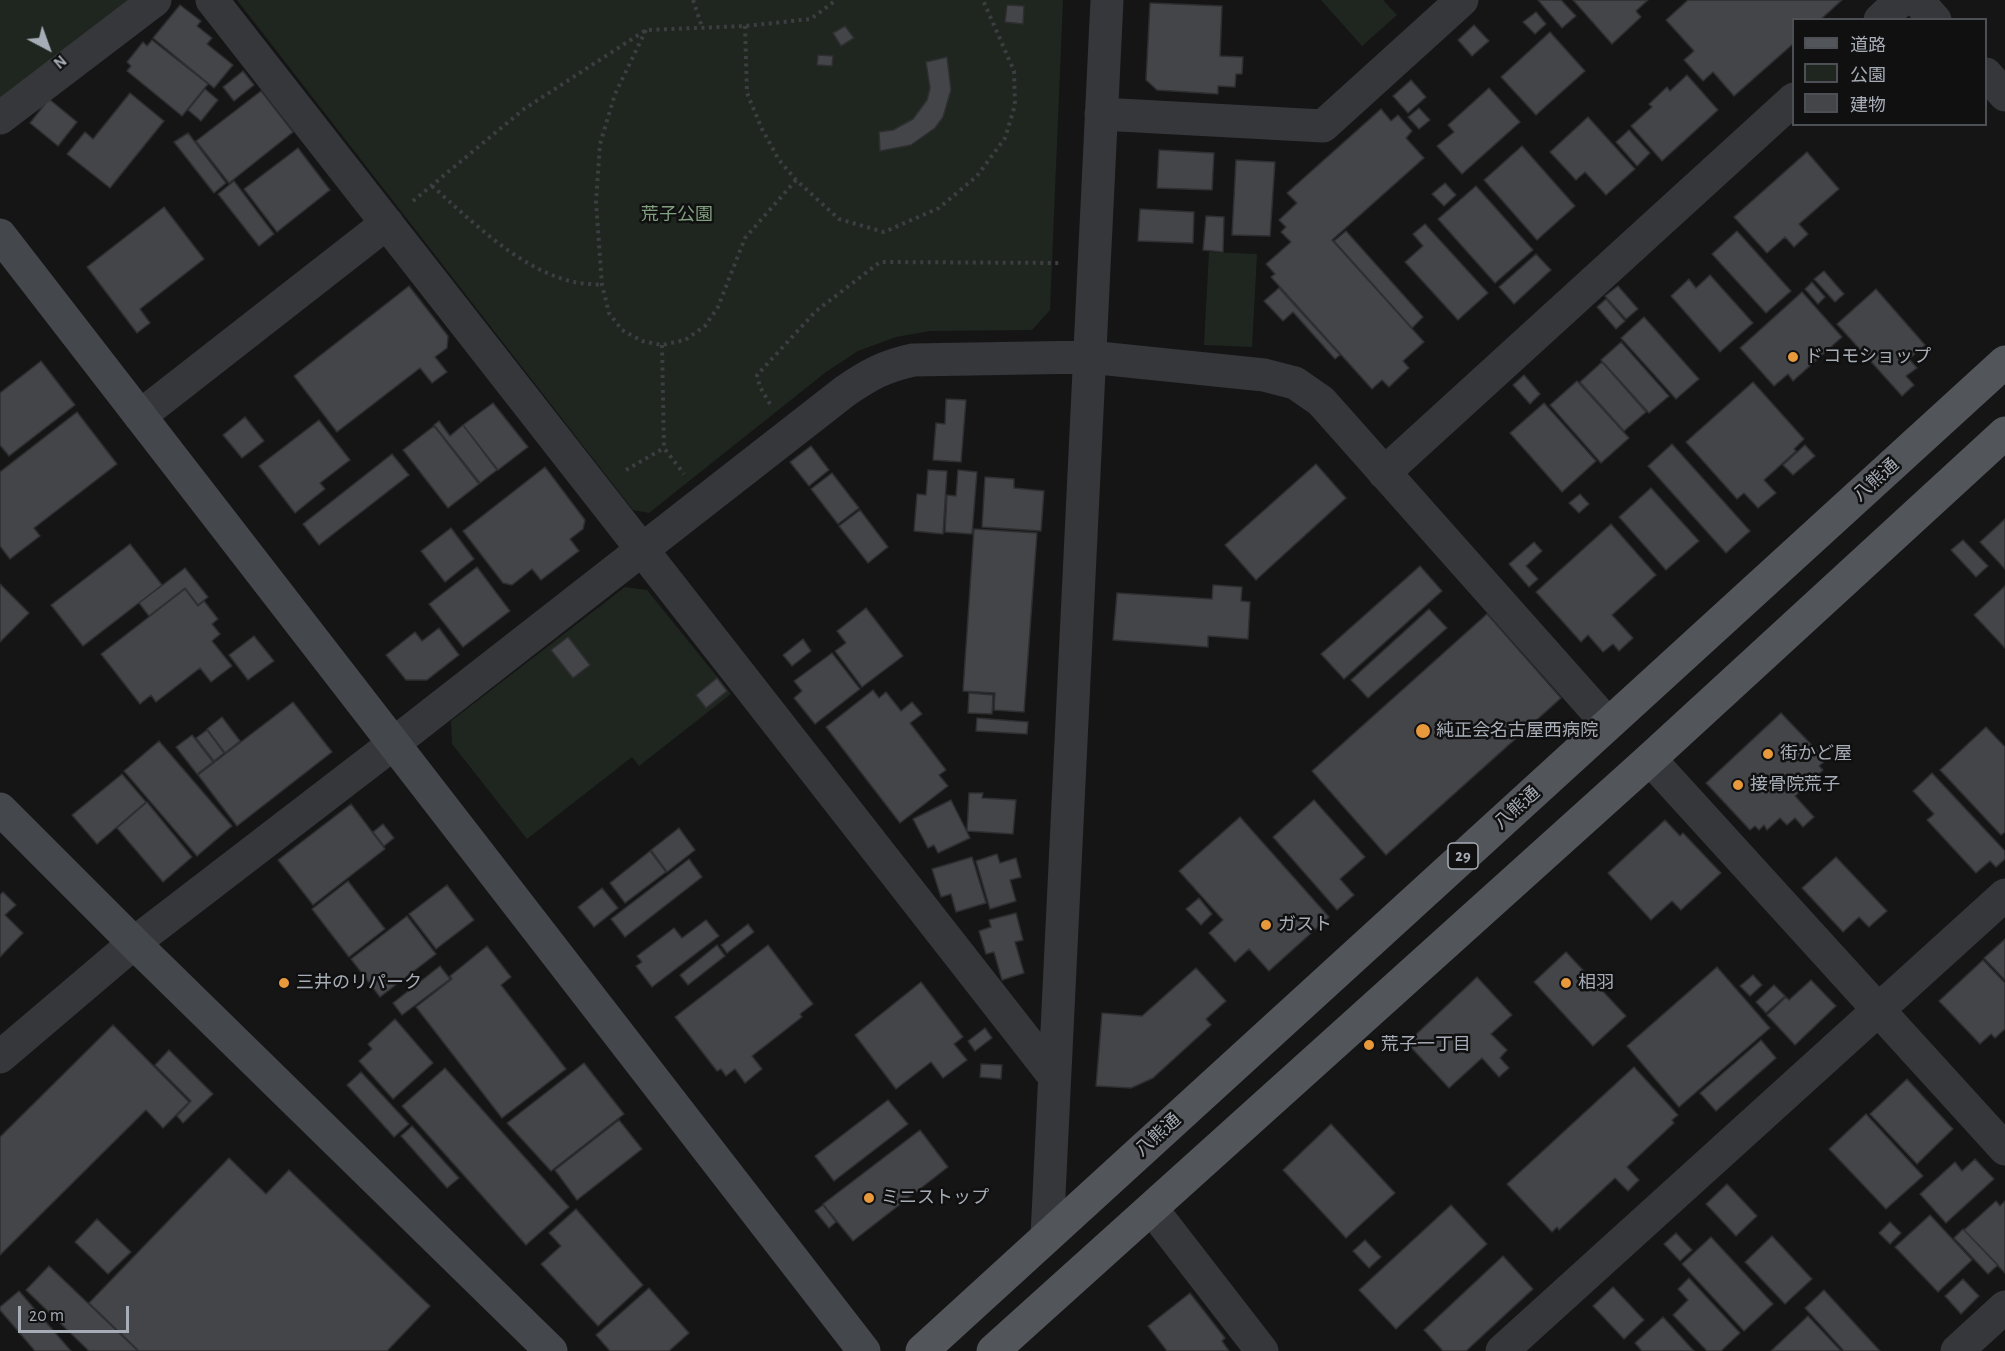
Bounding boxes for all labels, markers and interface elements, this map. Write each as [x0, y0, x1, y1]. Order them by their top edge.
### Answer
north arrow [18, 18, 78, 78]
legend [1792, 18, 1987, 126]
text: 道路 [1850, 37, 1886, 55]
text: N [50, 52, 69, 71]
text: 公園 [1850, 67, 1886, 85]
text: 建物 [1850, 97, 1886, 115]
park label: 荒子公園 [641, 204, 713, 226]
place label: ドコモショップ [1805, 346, 1931, 368]
marker: ドコモショップ [1786, 350, 1800, 364]
street label: 八熊通 [1849, 454, 1903, 506]
place label: 純正会名古屋西病院 [1436, 720, 1598, 742]
marker: 純正会名古屋西病院 [1414, 722, 1432, 740]
place label: 街かど屋 [1780, 743, 1852, 765]
marker: 街かど屋 [1761, 747, 1775, 761]
place label: 接骨院荒子 [1750, 774, 1840, 796]
marker: 接骨院荒子 [1731, 778, 1745, 792]
street label: 八熊通 [1490, 782, 1544, 834]
road number: 29 [1448, 843, 1478, 869]
place label: ガスト [1278, 914, 1332, 936]
marker: ガスト [1259, 918, 1273, 932]
place label: 三井のリパーク [296, 972, 422, 994]
place label: 相羽 [1578, 972, 1614, 994]
marker: 三井のリパーク [277, 976, 291, 990]
marker: 相羽 [1559, 976, 1573, 990]
place label: 荒子一丁目 [1381, 1034, 1471, 1056]
marker: 荒子一丁目 [1362, 1038, 1376, 1052]
street label: 八熊通 [1131, 1109, 1185, 1161]
place label: ミニストップ [881, 1187, 989, 1209]
marker: ミニストップ [862, 1191, 876, 1205]
scale bar [21, 1294, 132, 1332]
text: 20 m [29, 1307, 64, 1325]

